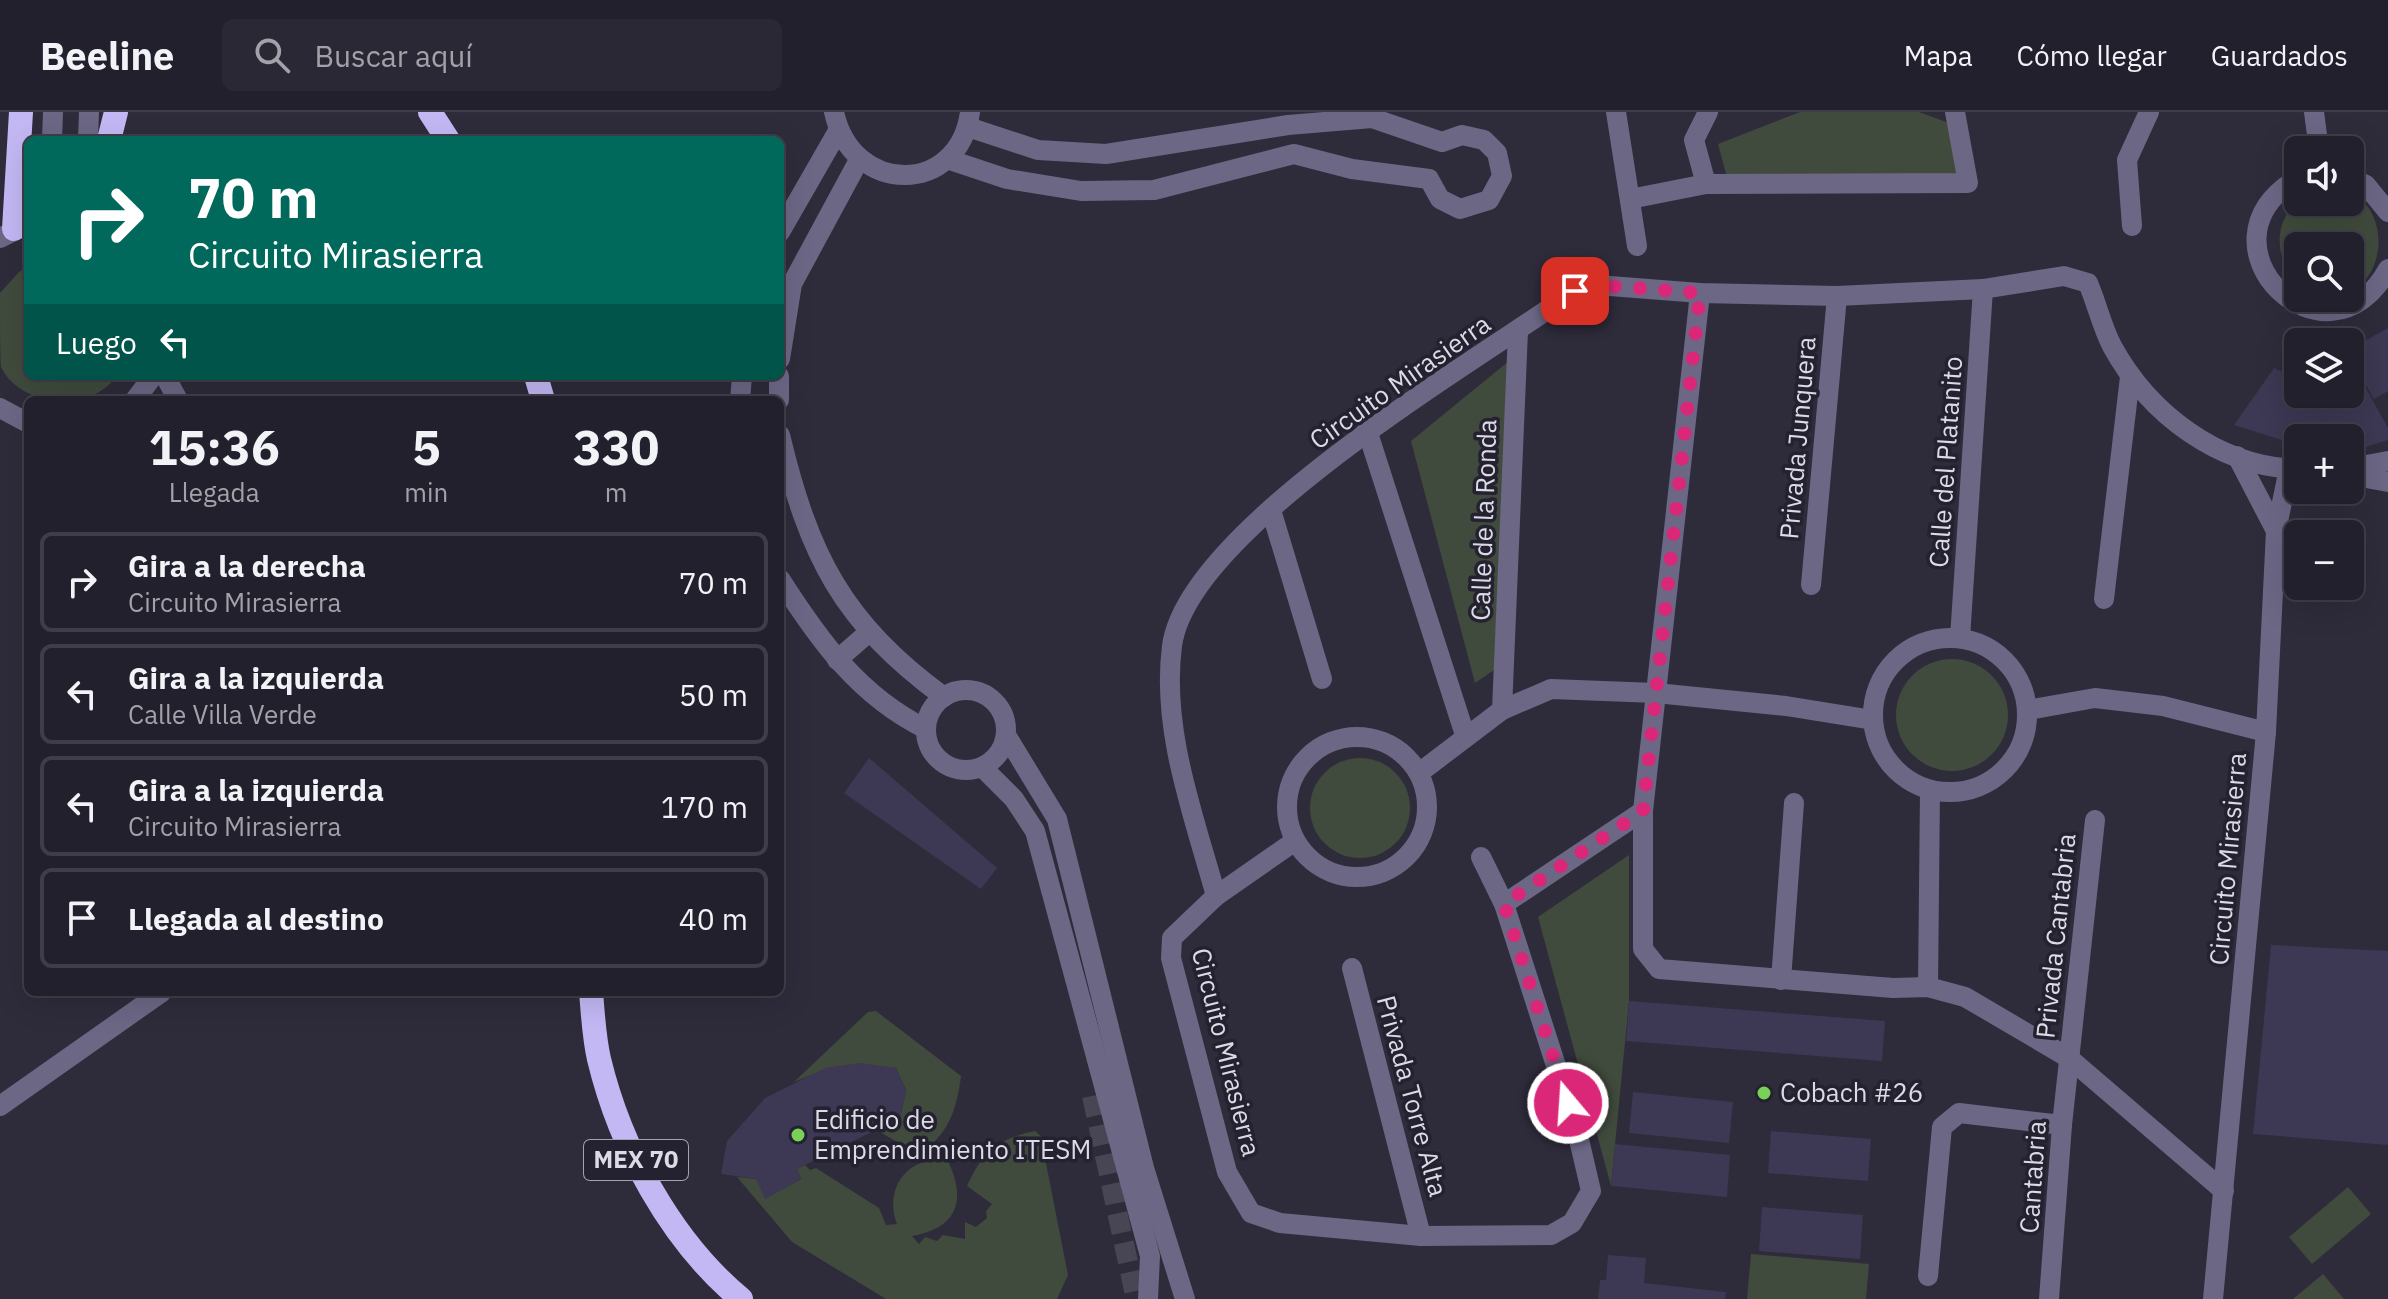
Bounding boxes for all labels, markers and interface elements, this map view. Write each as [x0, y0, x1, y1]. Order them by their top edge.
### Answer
search box [222, 19, 782, 91]
text: Beeline [40, 31, 174, 80]
icon: search [250, 33, 294, 77]
text: Buscar aquí [314, 36, 473, 75]
text: Mapa [1904, 37, 1973, 74]
text: Cómo llegar [2017, 37, 2167, 74]
text: Guardados [2211, 37, 2348, 74]
map controls [2284, 136, 2364, 600]
button: sound [2284, 136, 2364, 216]
text: 70 m [188, 161, 318, 233]
icon: right [56, 168, 160, 272]
text: Circuito Mirasierra [188, 231, 483, 278]
button: search [2284, 232, 2364, 312]
pin [1541, 257, 1609, 325]
icon: arrive [1553, 269, 1597, 313]
street label: Circuito Mirasierra [1302, 306, 1497, 456]
icon: left [153, 320, 197, 364]
text: Luego [56, 323, 137, 362]
button: layers [2284, 328, 2364, 408]
street label: Privada Junquera [1771, 335, 1823, 541]
street label: Calle del Platanito [1921, 355, 1969, 569]
text: 15:36 [149, 416, 280, 478]
text: 5 [412, 416, 441, 478]
text: 330 [573, 416, 659, 478]
street label: Calle de la Ronda [1462, 419, 1504, 621]
button: + [2284, 424, 2364, 504]
text: Llegada [169, 475, 260, 509]
text: min [404, 475, 448, 509]
text: m [605, 475, 627, 509]
button: − [2284, 520, 2364, 600]
text: Gira a la derecha [128, 546, 366, 585]
icon: right [60, 560, 104, 604]
text: 70 m [679, 563, 748, 602]
text: Circuito Mirasierra [128, 585, 341, 619]
text: Gira a la izquierda [128, 658, 384, 697]
icon: left [60, 672, 104, 716]
text: 50 m [679, 675, 748, 714]
text: Calle Villa Verde [128, 697, 317, 731]
street label: Circuito Mirasierra [2201, 751, 2253, 967]
text: Gira a la izquierda [128, 770, 384, 809]
icon: left [60, 784, 104, 828]
text: 170 m [661, 787, 748, 826]
text: Circuito Mirasierra [128, 809, 341, 843]
street label: Privada Cantabria [2027, 832, 2083, 1040]
icon: arrive [60, 896, 104, 940]
text: Llegada al destino [128, 899, 384, 938]
text: 40 m [679, 899, 748, 938]
street label: Circuito Mirasierra [1185, 944, 1269, 1159]
street label: Privada Torre Alta [1370, 991, 1456, 1200]
position arrow [1526, 1061, 1610, 1145]
place label: Cobach #26 [1780, 1075, 1923, 1109]
marker: Cobach #26 [1755, 1084, 1773, 1102]
place label: Edificio de Emprendimiento ITESM [814, 1102, 1091, 1166]
street label: Cantabria [2011, 1119, 2053, 1234]
marker: Edificio de Emprendimiento ITESM [789, 1126, 807, 1144]
road number: MEX 70 [584, 1140, 688, 1180]

